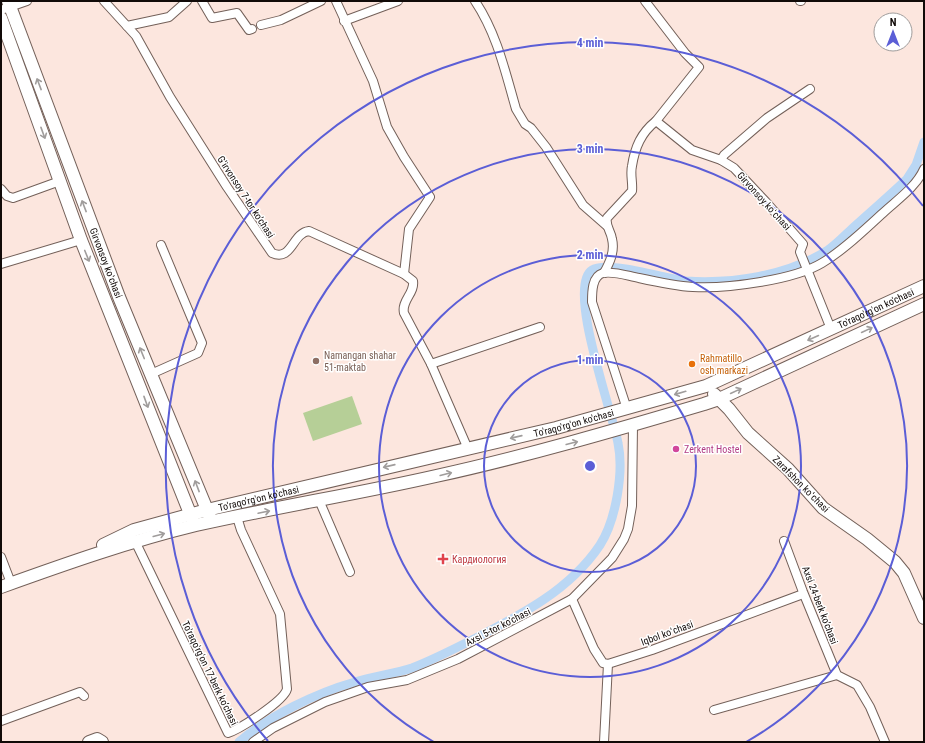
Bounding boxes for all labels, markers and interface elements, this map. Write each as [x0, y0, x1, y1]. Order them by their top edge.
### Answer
north arrow [873, 12, 913, 52]
text: N [890, 16, 897, 29]
text: 4 min [577, 36, 603, 50]
one-way arrow [35, 78, 43, 90]
one-way arrow [40, 127, 48, 139]
text: 3 min [577, 142, 603, 156]
street label: Gʼirvonsoy 7-tor koʼchasi [215, 154, 277, 240]
street label: Girvonsoy koʻchasi [735, 170, 793, 232]
one-way arrow [80, 200, 88, 212]
street label: Girvonsoy koʻchasi [88, 226, 124, 300]
text: 2 min [577, 248, 603, 262]
one-way arrow [84, 249, 92, 261]
street label: To'raqo'rg'on ko'chasi [836, 286, 915, 330]
one-way arrow [860, 326, 872, 333]
one-way arrow [807, 335, 819, 342]
one-way arrow [138, 347, 145, 359]
place label: Namangan shahar 51-maktab [324, 350, 396, 373]
text: 1 min [577, 353, 603, 367]
place label: Rahmatillo osh markazi [700, 353, 748, 376]
marker: Namangan shahar 51-maktab [311, 356, 321, 366]
marker: Rahmatillo osh markazi [687, 359, 697, 369]
one-way arrow [730, 387, 742, 394]
one-way arrow [674, 390, 687, 398]
one-way arrow [142, 396, 150, 408]
street label: To'raqo'rg'on ko'chasi [532, 407, 615, 439]
one-way arrow [510, 434, 523, 442]
one-way arrow [565, 438, 578, 446]
marker: Zerkent Hostel [671, 444, 681, 454]
place label: Zerkent Hostel [684, 444, 742, 455]
street label: Zarafshon koʻchasi [771, 454, 831, 514]
centre of rings [583, 459, 597, 473]
one-way arrow [383, 463, 396, 471]
one-way arrow [439, 469, 452, 477]
one-way arrow [193, 480, 201, 492]
street label: To'raqo'rg'on ko'chasi [217, 483, 300, 513]
one-way arrow [257, 507, 270, 515]
one-way arrow [152, 531, 165, 538]
marker: Кардиология [437, 553, 449, 565]
place label: Кардиология [452, 554, 507, 565]
street label: Аxsi 24-berk koʼchasi [800, 564, 840, 646]
street label: Аxsi 5-tor koʼchasi [464, 606, 532, 648]
street label: Iqbol koʻchasi [639, 618, 695, 648]
street label: To'raqo'rg'on 17-berk koʼchasi [180, 619, 240, 727]

